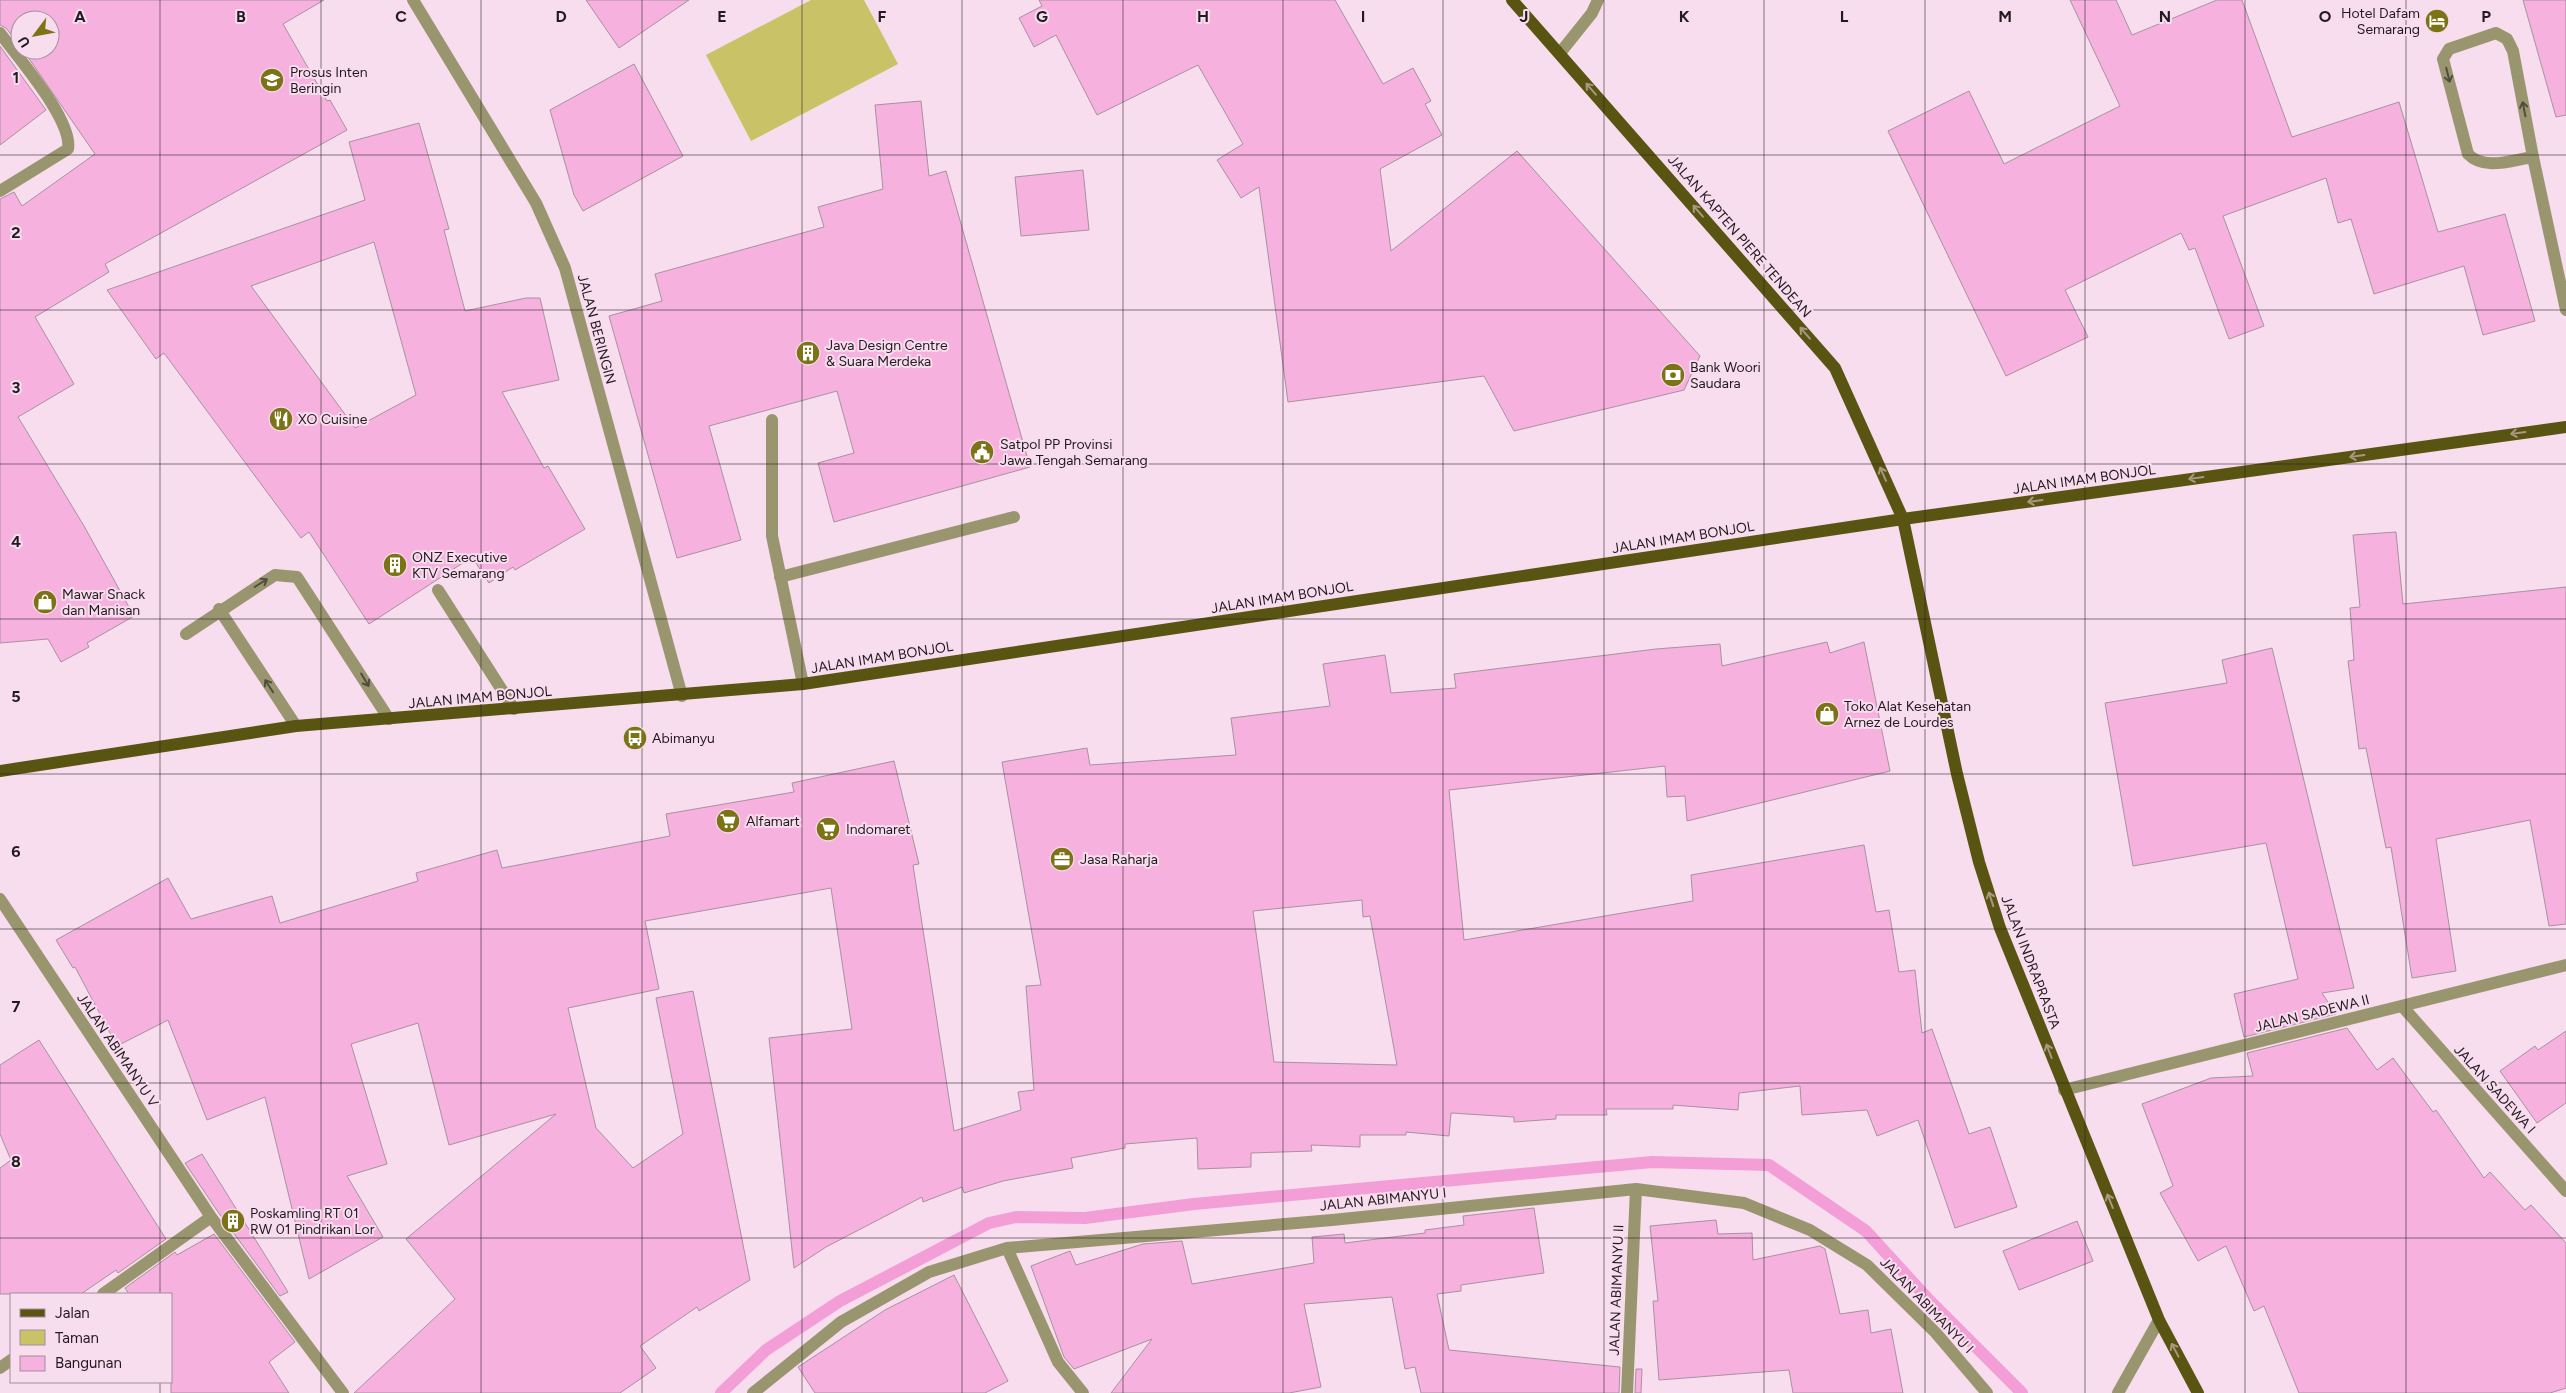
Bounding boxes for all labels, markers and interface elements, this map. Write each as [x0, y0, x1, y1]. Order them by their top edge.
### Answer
place label: Hotel Dafam Semarang [2341, 5, 2420, 38]
text: A [74, 7, 86, 26]
text: B [236, 7, 246, 26]
text: C [395, 7, 407, 26]
text: D [555, 7, 567, 26]
text: E [717, 7, 727, 26]
text: F [878, 7, 887, 26]
text: G [1036, 7, 1048, 26]
text: H [1197, 7, 1209, 26]
text: I [1361, 7, 1365, 26]
text: J [1520, 7, 1528, 26]
text: K [1679, 7, 1690, 26]
text: L [1840, 7, 1849, 26]
text: M [1998, 7, 2012, 26]
text: N [2159, 7, 2171, 26]
text: O [2319, 7, 2332, 26]
text: P [2481, 7, 2491, 26]
hotel icon: Hotel Dafam Semarang [2424, 8, 2450, 34]
north arrow [10, 10, 60, 60]
text: U [15, 33, 34, 50]
place label: Prosus Inten Beringin [290, 64, 368, 97]
school or university icon: Prosus Inten Beringin [259, 67, 285, 93]
one-way arrow [2444, 67, 2453, 83]
text: 1 [13, 68, 19, 87]
one-way arrow [1586, 82, 1597, 95]
one-way arrow [2519, 102, 2528, 118]
street label: JALAN KAPTEN PIERE TENDEAN [1664, 152, 1815, 321]
one-way arrow [1693, 205, 1704, 218]
text: 2 [11, 223, 21, 242]
street label: JALAN BERINGIN [574, 272, 619, 386]
one-way arrow [1800, 327, 1811, 340]
place label: Java Design Centre & Suara Merdeka [826, 337, 948, 370]
building icon: Java Design Centre & Suara Merdeka [795, 340, 821, 366]
place label: Bank Woori Saudara [1690, 359, 1761, 392]
bank icon: Bank Woori Saudara [1660, 362, 1686, 388]
text: 3 [12, 378, 21, 397]
restaurant icon: XO Cuisine [268, 406, 294, 432]
place label: XO Cuisine [298, 411, 368, 428]
one-way arrow [2510, 429, 2526, 439]
place label: Satpol PP Provinsi Jawa Tengah Semarang [1000, 436, 1148, 469]
public building icon: Satpol PP Provinsi Jawa Tengah Semarang [969, 439, 995, 465]
one-way arrow [2349, 451, 2365, 461]
street label: JALAN IMAM BONJOL [2012, 461, 2157, 498]
one-way arrow [1878, 467, 1887, 482]
one-way arrow [2188, 473, 2204, 483]
one-way arrow [2027, 496, 2043, 506]
street label: JALAN IMAM BONJOL [1611, 518, 1756, 557]
text: 4 [11, 532, 21, 551]
place label: ONZ Executive KTV Semarang [412, 549, 508, 582]
building icon: ONZ Executive KTV Semarang [382, 552, 408, 578]
one-way arrow [253, 578, 267, 588]
street label: JALAN IMAM BONJOL [1210, 578, 1355, 617]
place label: Mawar Snack dan Manisan [62, 586, 145, 619]
shop icon: Mawar Snack dan Manisan [32, 589, 58, 615]
street label: JALAN IMAM BONJOL [810, 638, 955, 677]
one-way arrow [360, 673, 370, 687]
one-way arrow [264, 679, 274, 693]
street label: JALAN IMAM BONJOL [408, 683, 553, 712]
text: 5 [11, 687, 21, 706]
place label: Toko Alat Kesehatan Arnez de Lourdes [1844, 698, 1971, 731]
shop icon: Toko Alat Kesehatan Arnez de Lourdes [1814, 701, 1840, 727]
bus stop icon: Abimanyu [622, 725, 648, 751]
place label: Abimanyu [652, 730, 715, 747]
supermarket icon: Alfamart [715, 808, 741, 834]
place label: Alfamart [746, 813, 800, 830]
supermarket icon: Indomaret [815, 816, 841, 842]
place label: Indomaret [846, 821, 911, 838]
text: 6 [11, 842, 21, 861]
office icon: Jasa Raharja [1049, 846, 1075, 872]
place label: Jasa Raharja [1080, 851, 1158, 868]
one-way arrow [1986, 892, 1995, 907]
street label: JALAN INDRAPRASTA [1997, 893, 2064, 1032]
street label: JALAN ABIMANYU V [73, 990, 162, 1111]
street label: JALAN SADEWA II [2253, 991, 2371, 1036]
text: 7 [12, 997, 21, 1016]
street label: JALAN SADEWA I [2450, 1041, 2539, 1137]
one-way arrow [2044, 1044, 2053, 1059]
text: 8 [11, 1152, 21, 1171]
street label: JALAN ABIMANYU I [1319, 1184, 1447, 1215]
one-way arrow [2105, 1194, 2114, 1209]
place label: Poskamling RT 01 RW 01 Pindrikan Lor [250, 1205, 375, 1238]
building icon: Poskamling RT 01 RW 01 Pindrikan Lor [220, 1208, 246, 1234]
street label: JALAN ABIMANYU II [1606, 1224, 1627, 1356]
street label: JALAN ABIMANYU I [1876, 1254, 1977, 1357]
legend [10, 1293, 172, 1383]
text: Jalan [55, 1304, 90, 1322]
text: Taman [55, 1329, 99, 1347]
one-way arrow [2170, 1343, 2179, 1358]
text: Bangunan [55, 1354, 122, 1372]

